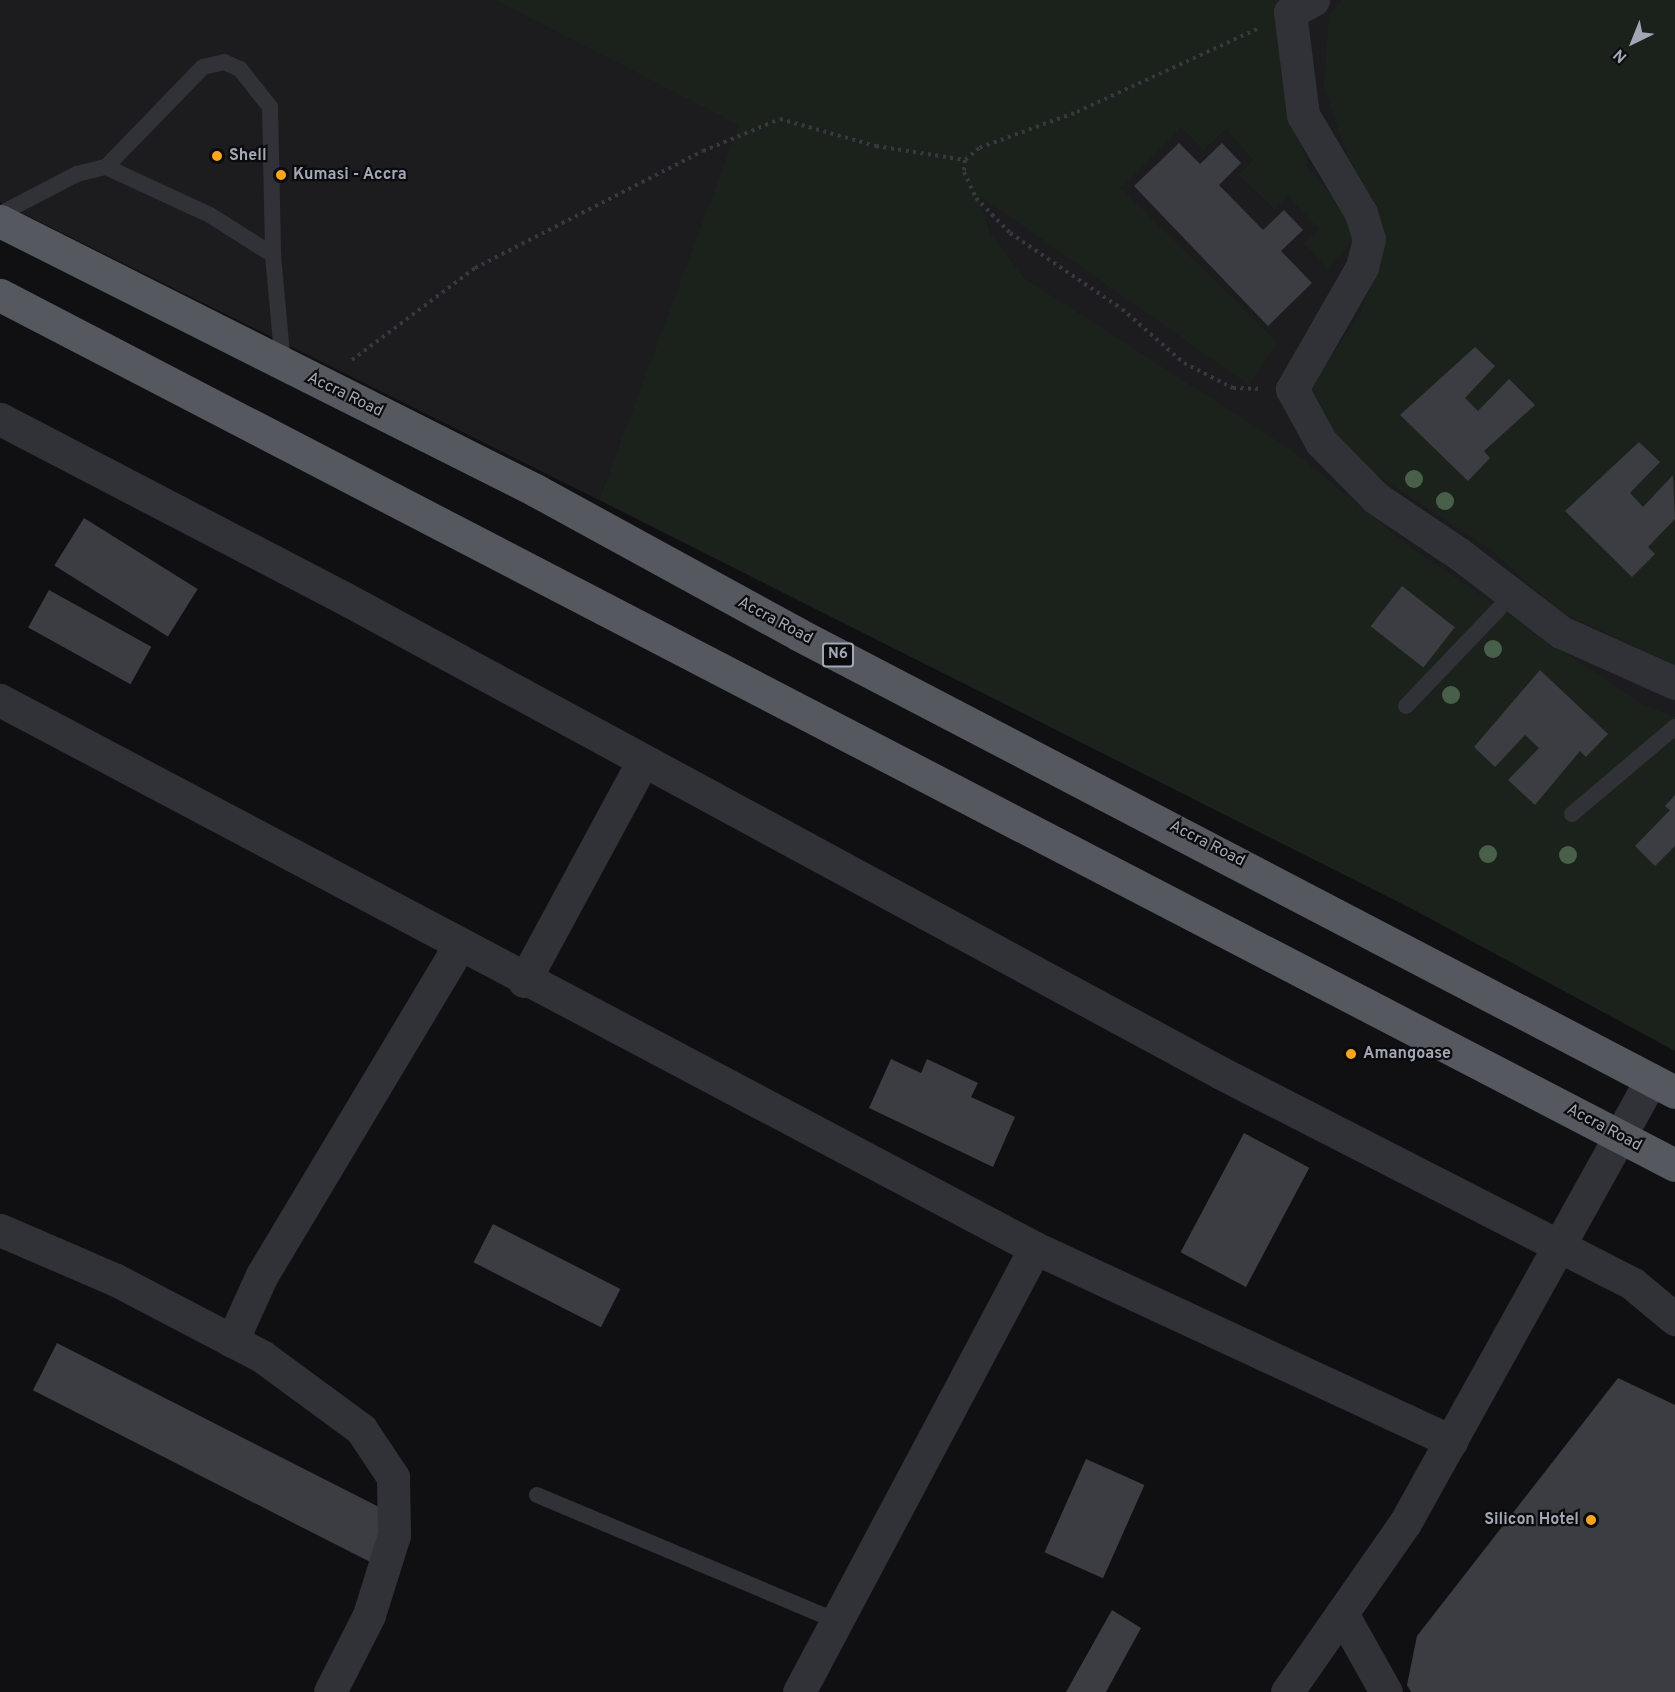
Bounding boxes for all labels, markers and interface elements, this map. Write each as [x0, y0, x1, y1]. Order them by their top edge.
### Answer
north arrow [1603, 12, 1663, 72]
text: N [1610, 44, 1632, 66]
place label: Shell [229, 146, 267, 166]
marker: Shell [210, 149, 224, 163]
place label: Kumasi - Accra [293, 165, 407, 185]
marker: Kumasi - Accra [274, 168, 288, 182]
street label: Accra Road [304, 368, 386, 422]
street label: Accra Road [734, 593, 816, 649]
road number: N6 [822, 643, 854, 667]
street label: Accra Road [1166, 817, 1248, 871]
place label: Amangoase [1363, 1044, 1451, 1064]
marker: Amangoase [1344, 1047, 1358, 1061]
street label: Accra Road [1563, 1100, 1645, 1156]
place label: Silicon Hotel [1484, 1510, 1579, 1530]
marker: Silicon Hotel [1584, 1513, 1598, 1527]

